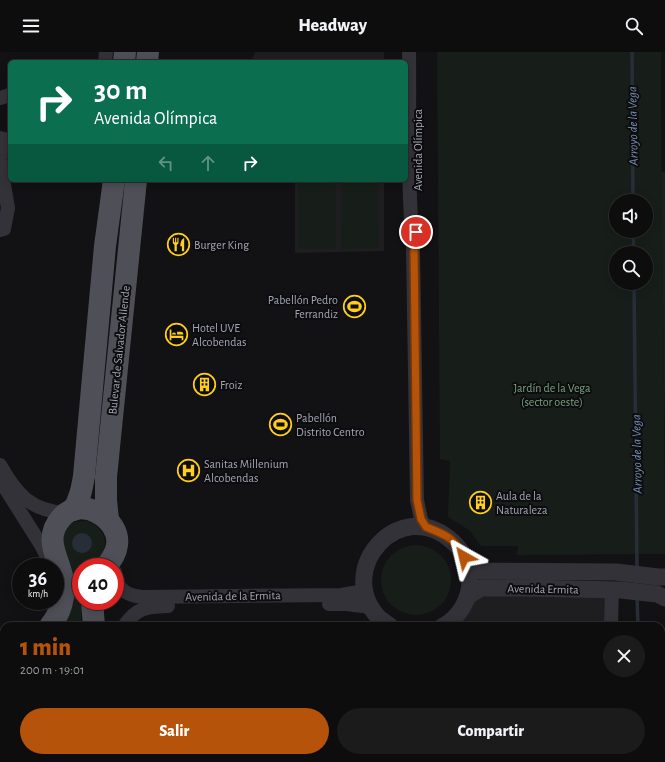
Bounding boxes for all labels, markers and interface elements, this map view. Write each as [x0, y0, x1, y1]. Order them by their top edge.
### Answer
icon: menu [20, 15, 42, 37]
icon: search [623, 15, 645, 37]
text: Headway [298, 17, 367, 35]
icon: right [28, 76, 80, 128]
text: 30 m [94, 77, 147, 105]
water label: Arroyo de la Vega [626, 86, 641, 167]
street label: Avenida Olímpica [412, 108, 424, 191]
text: Avenida Olímpica [94, 110, 217, 128]
icon: left [155, 152, 177, 174]
icon: ahead [197, 152, 219, 174]
icon: right [239, 152, 261, 174]
map controls [609, 194, 653, 290]
button: sound [609, 194, 653, 238]
pin [399, 215, 433, 249]
icon: arrive [405, 221, 427, 243]
restaurant icon: Burger King [166, 232, 192, 258]
place label: Burger King [194, 239, 249, 251]
button: search [609, 246, 653, 290]
street label: Bulevar de Salvador Allende [106, 285, 132, 415]
place label: Pabellón Pedro Ferrandiz [268, 294, 338, 320]
sports icon: Pabellón Pedro Ferrandiz [341, 294, 367, 320]
hotel icon: Hotel UVE Alcobendas [163, 322, 189, 348]
place label: Hotel UVE Alcobendas [192, 322, 247, 348]
building icon: Froiz [191, 372, 217, 398]
place label: Froiz [220, 379, 242, 391]
park label: Jardín de la Vega (sector oeste) [513, 382, 591, 408]
sports icon: Pabellón Distrito Centro [268, 412, 294, 438]
place label: Pabellón Distrito Centro [296, 412, 365, 438]
water label: Arroyo de la Vega [630, 414, 645, 495]
hospital icon: Sanitas Millenium Alcobendas [175, 458, 201, 484]
place label: Sanitas Millenium Alcobendas [204, 458, 288, 484]
building icon: Aula de la Naturaleza [467, 490, 493, 516]
place label: Aula de la Naturaleza [496, 490, 548, 516]
position arrow [443, 536, 485, 578]
speed limit sign: 40 [72, 558, 124, 610]
text: 36 [29, 569, 47, 589]
street label: Avenida Ermita [507, 582, 579, 596]
text: km/h [28, 589, 48, 599]
street label: Avenida de la Ermita [185, 589, 281, 603]
button: close [603, 635, 645, 677]
text: 1 min [20, 636, 71, 660]
text: 200 m · 19:01 [20, 664, 84, 677]
button: Salir [20, 708, 329, 754]
button: Compartir [337, 708, 645, 754]

